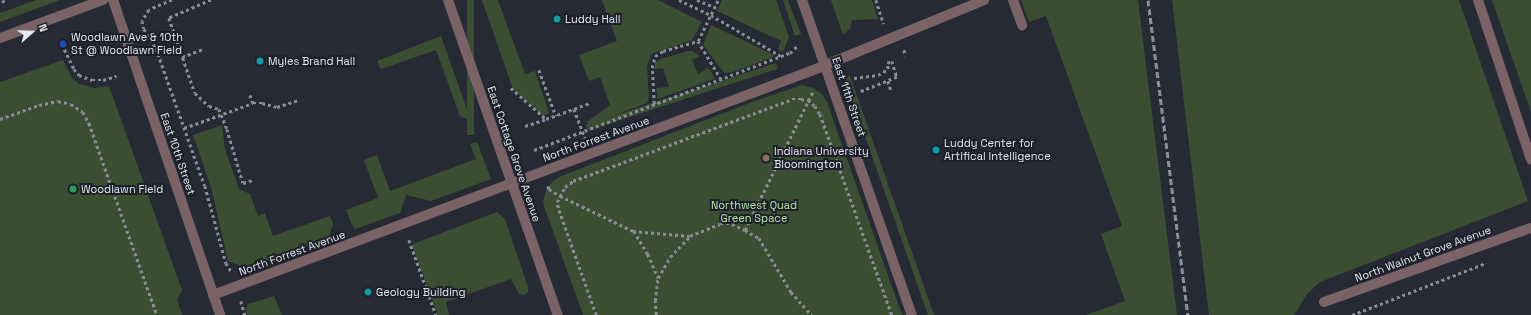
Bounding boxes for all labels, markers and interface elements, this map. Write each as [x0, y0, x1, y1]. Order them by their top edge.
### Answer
north arrow [12, 12, 52, 52]
place label: Luddy Hall [565, 12, 620, 26]
marker: Luddy Hall [552, 14, 562, 24]
text: N [35, 22, 51, 34]
place label: Woodlawn Ave & 10th St @ Woodlawn Field [71, 31, 183, 57]
marker: Woodlawn Ave & 10th St @ Woodlawn Field [58, 39, 68, 49]
place label: Myles Brand Hall [268, 54, 355, 68]
street label: East 11th Street [829, 55, 869, 139]
marker: Myles Brand Hall [255, 56, 265, 66]
street label: East Cottage Grove Avenue [485, 84, 543, 224]
street label: East 10th Street [158, 111, 198, 197]
street label: North Forrest Avenue [541, 114, 651, 164]
place label: Luddy Center for Artifical Intelligence [944, 137, 1051, 163]
place label: Indiana University Bloomington [774, 145, 869, 171]
marker: Luddy Center for Artifical Intelligence [931, 145, 941, 155]
marker: Indiana University Bloomington [761, 153, 771, 163]
place label: Woodlawn Field [81, 182, 163, 196]
marker: Woodlawn Field [68, 184, 78, 194]
park label: Northwest Quad Green Space [711, 199, 797, 225]
street label: North Walnut Grove Avenue [1353, 223, 1493, 285]
street label: North Forrest Avenue [237, 228, 347, 278]
place label: Geology Building [376, 285, 466, 299]
marker: Geology Building [363, 287, 373, 297]

